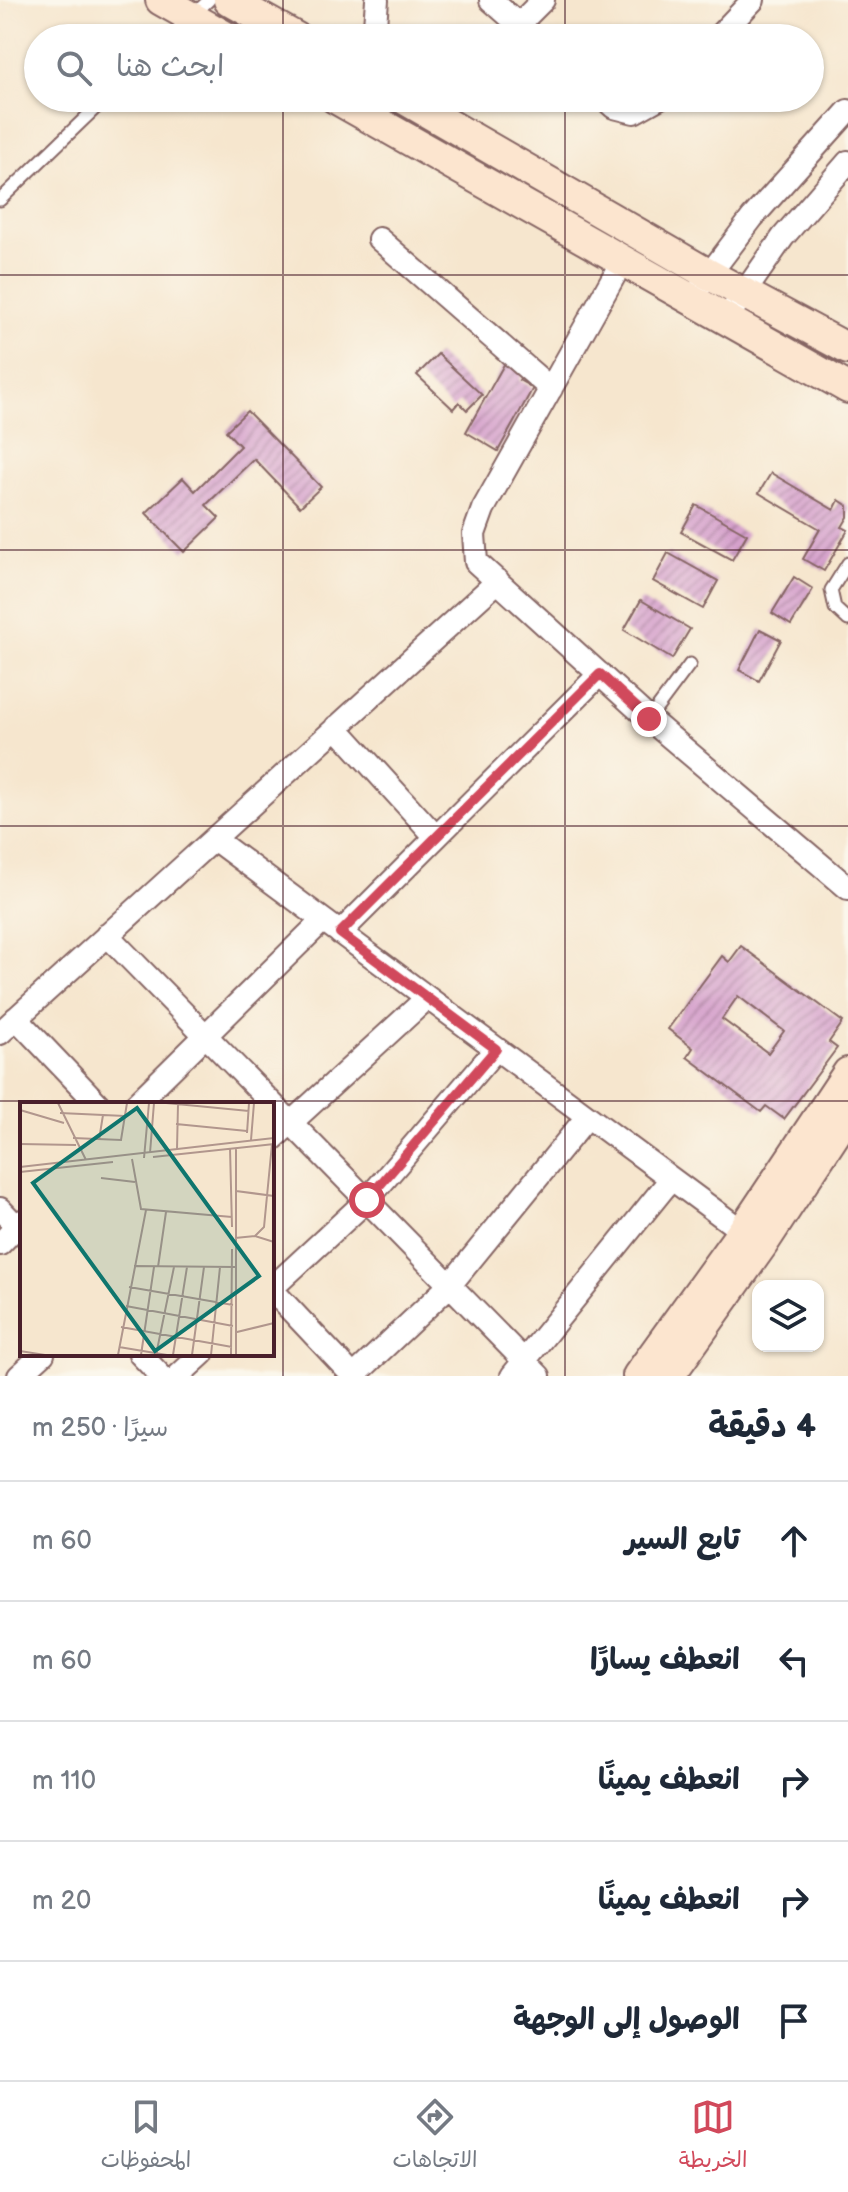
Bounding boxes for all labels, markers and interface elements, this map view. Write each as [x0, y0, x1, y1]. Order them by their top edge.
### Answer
search box [24, 24, 824, 112]
icon: search [52, 46, 96, 90]
text: ابحث هنا [116, 49, 224, 85]
route end [631, 701, 667, 737]
inset map [20, 1102, 274, 1356]
route start [349, 1182, 385, 1218]
map controls [752, 1280, 824, 1352]
button: layers [752, 1280, 824, 1352]
text: 4 دقيقة [708, 1406, 816, 1447]
text: سيرًا · 250 m [32, 1413, 168, 1444]
icon: ahead [772, 1519, 816, 1563]
text: تابع السير [625, 1522, 740, 1558]
text: 60 m [32, 1526, 92, 1557]
icon: left [772, 1639, 816, 1683]
text: انعطف يسارًا [590, 1642, 740, 1678]
text: 60 m [32, 1646, 92, 1677]
icon: right [772, 1759, 816, 1803]
text: انعطف يمينًا [598, 1762, 740, 1798]
text: 110 m [32, 1766, 96, 1797]
icon: right [772, 1879, 816, 1923]
text: انعطف يمينًا [598, 1882, 740, 1918]
text: 20 m [32, 1886, 91, 1917]
icon: arrive [772, 1999, 816, 2043]
text: الوصول إلى الوجهة [513, 2002, 740, 2038]
tab: المحفوظات [101, 2095, 191, 2179]
tab: الاتجاهات [393, 2095, 477, 2179]
tab: الخريطة [679, 2095, 747, 2179]

